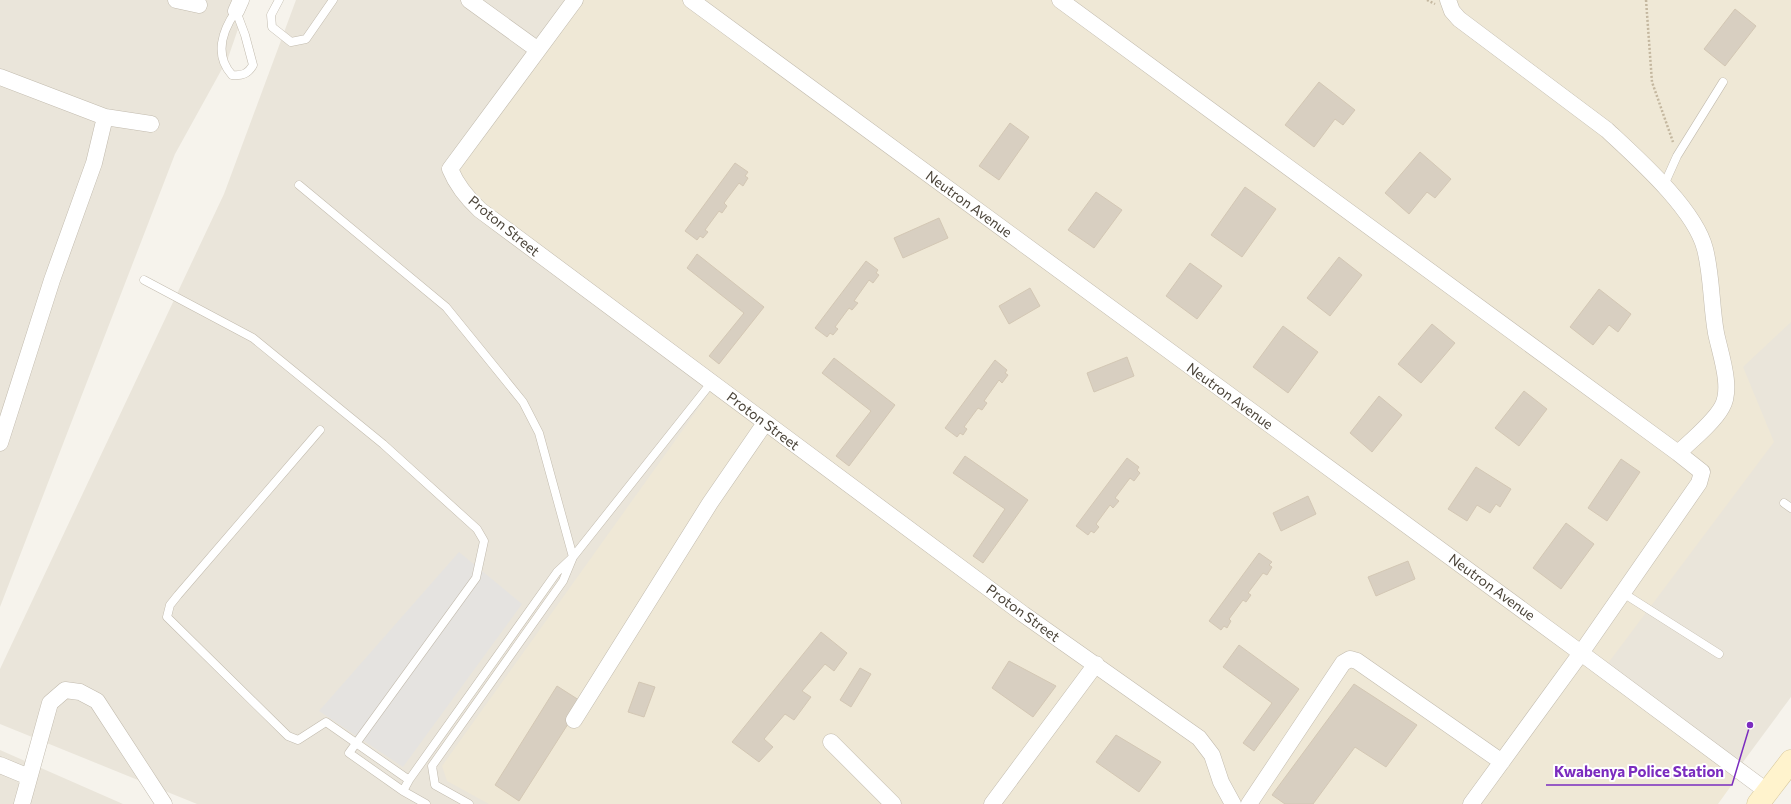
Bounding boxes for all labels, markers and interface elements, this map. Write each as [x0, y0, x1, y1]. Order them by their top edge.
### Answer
street label: Neutron Avenue [923, 167, 1016, 241]
street label: Proton Street [465, 192, 544, 260]
street label: Neutron Avenue [1184, 359, 1277, 433]
street label: Proton Street [724, 388, 803, 454]
street label: Neutron Avenue [1446, 550, 1539, 624]
street label: Proton Street [983, 580, 1064, 645]
callout: Kwabenya Police Station [1546, 758, 1732, 785]
text: Kwabenya Police Station [1554, 762, 1724, 780]

